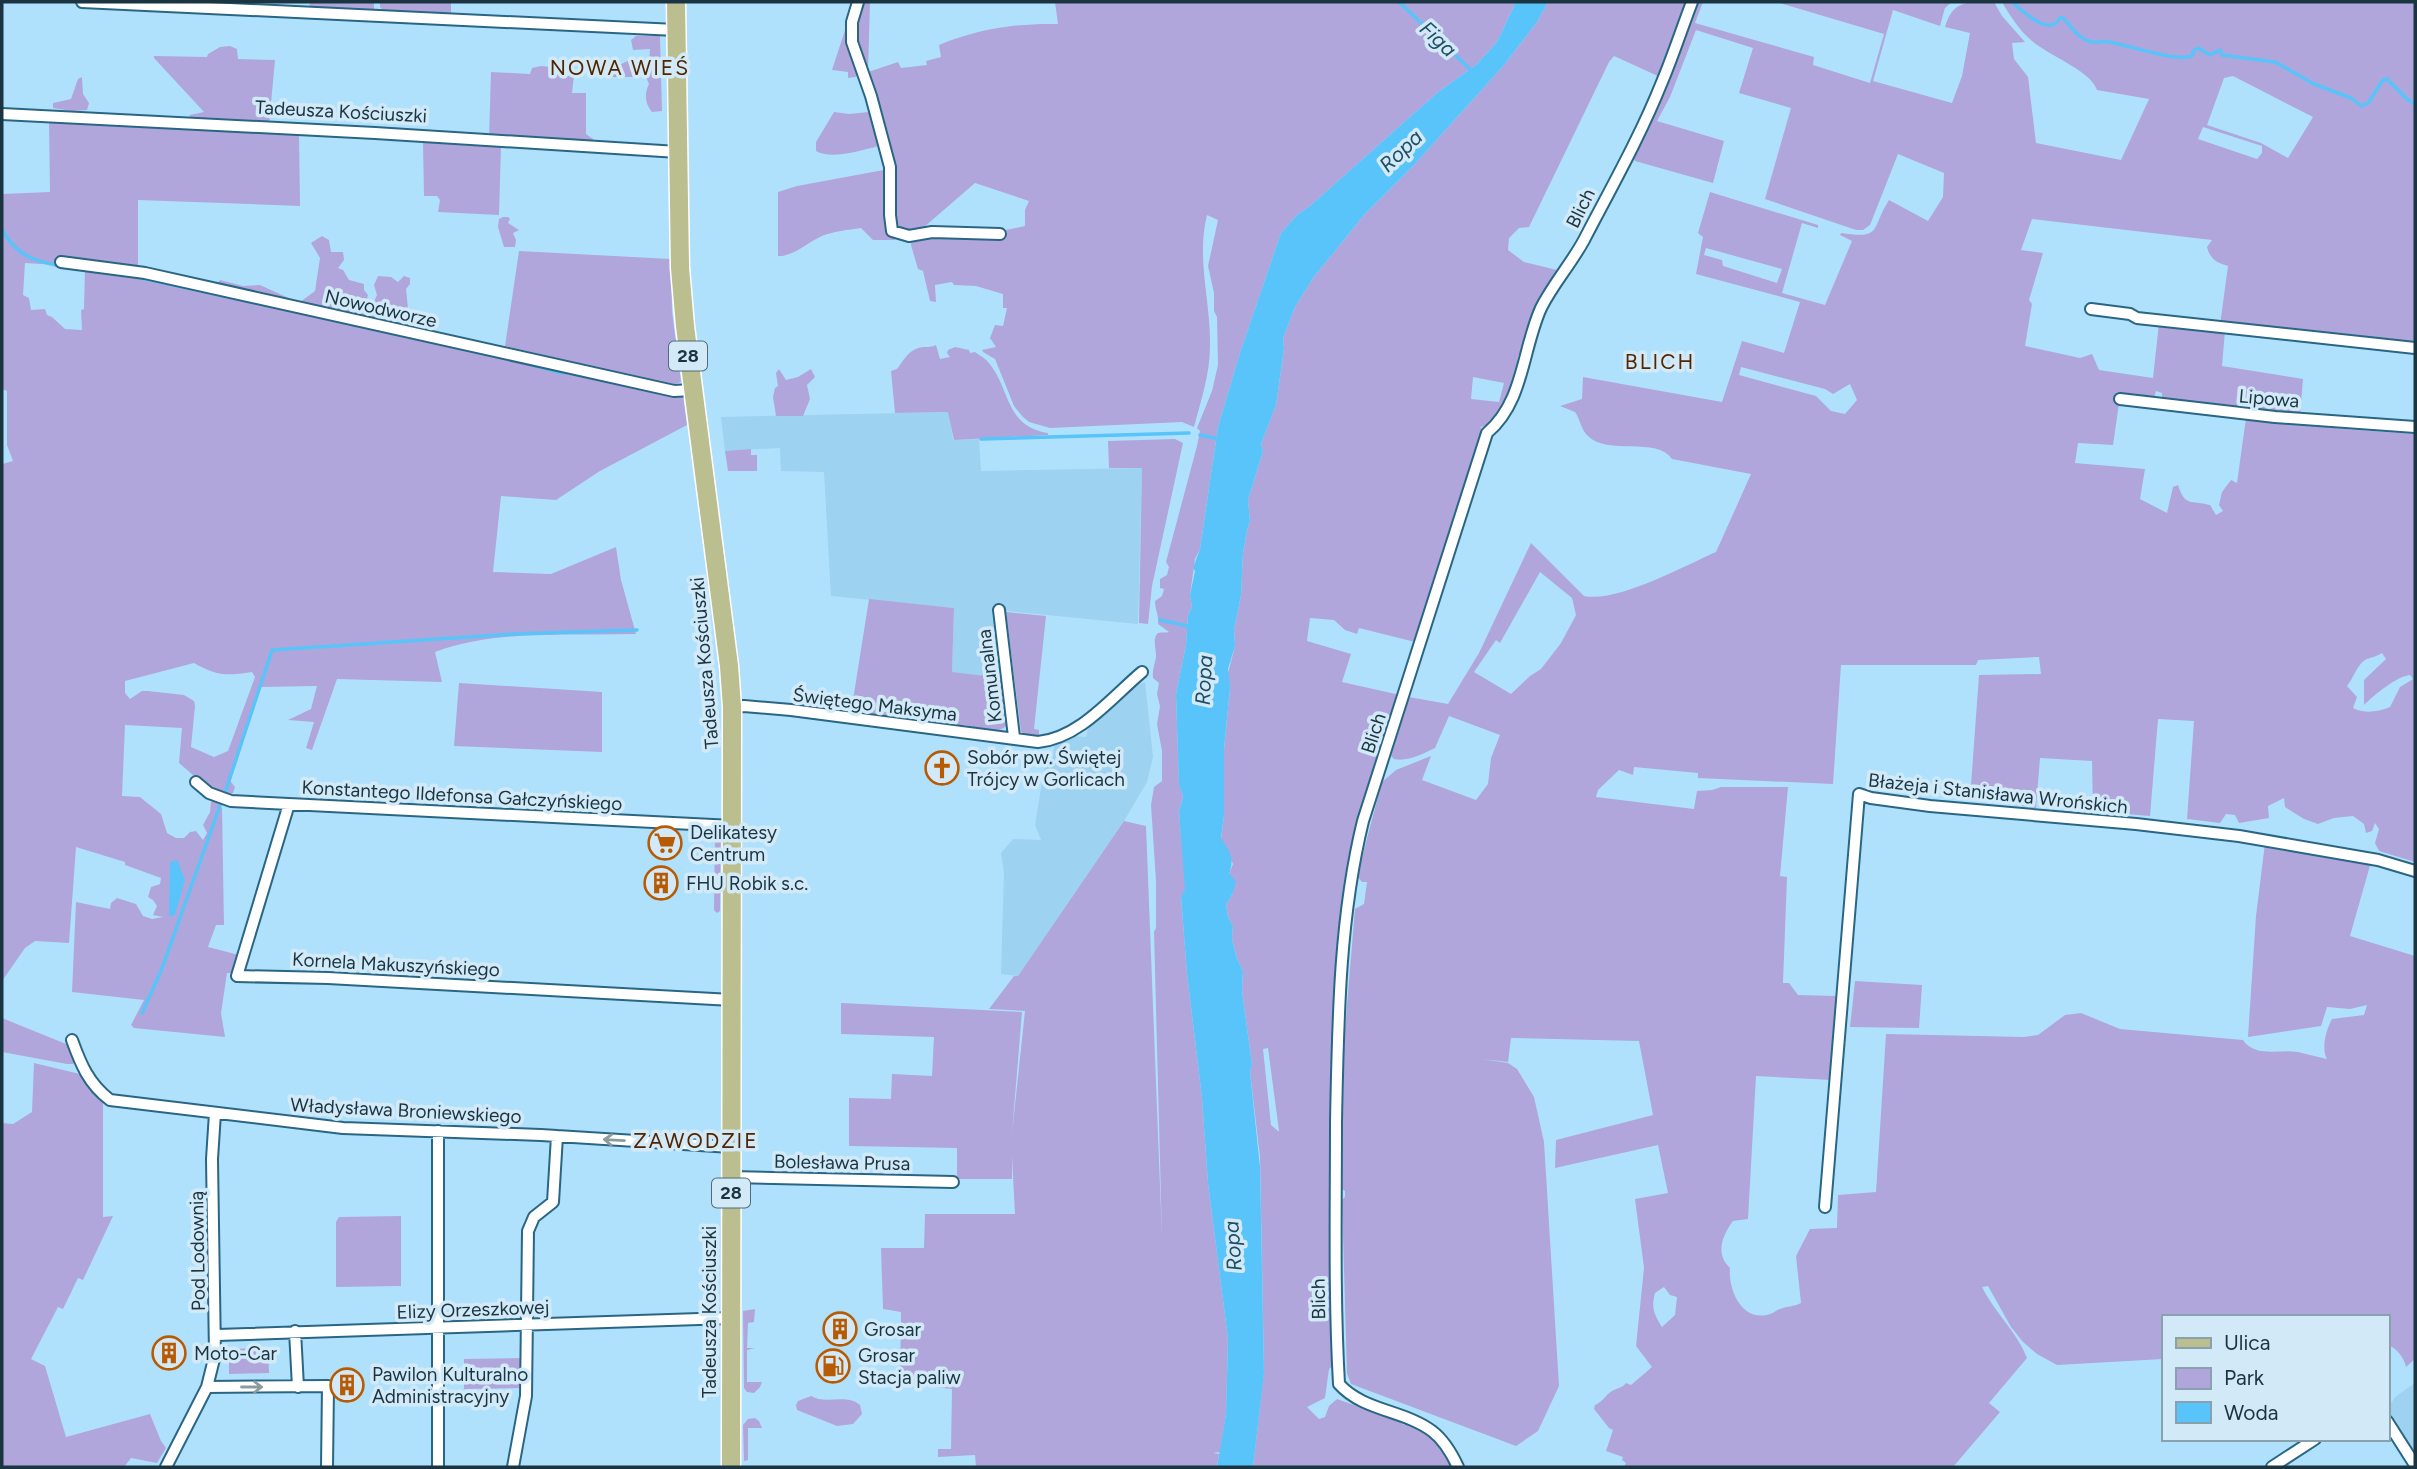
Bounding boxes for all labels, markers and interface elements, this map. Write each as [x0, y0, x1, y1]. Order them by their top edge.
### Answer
water label: Figa [1415, 16, 1462, 62]
district label: NOWA WIEŚ [550, 55, 690, 80]
street label: Tadeusza Kościuszki [254, 96, 428, 127]
water label: Ropa [1374, 124, 1427, 177]
street label: Blich [1561, 185, 1600, 232]
street label: Nowodworze [323, 284, 439, 333]
road number: 28 [669, 342, 707, 370]
district label: BLICH [1625, 349, 1695, 374]
street label: Lipowa [2238, 384, 2300, 413]
street label: Tadeusza Kościuszki [686, 576, 723, 750]
street label: Komunalna [972, 628, 1007, 724]
water label: Ropa [1190, 654, 1217, 706]
street label: Świętego Maksyma [791, 683, 958, 726]
street label: Blich [1356, 710, 1391, 756]
place label: Sobór pw. Świętej Trójcy w Gorlicach [967, 746, 1125, 791]
church icon: Sobór pw. Świętej Trójcy w Gorlicach [923, 749, 961, 787]
street label: Błażeja i Stanisława Wrońskich [1867, 768, 2129, 819]
street label: Konstantego Ildefonsa Gałczyńskiego [301, 776, 623, 815]
place label: Delikatesy Centrum [690, 821, 777, 866]
supermarket icon: Delikatesy Centrum [646, 824, 684, 862]
building icon: FHU Robik s.c. [642, 864, 680, 902]
place label: FHU Robik s.c. [686, 872, 808, 895]
street label: Kornela Makuszyńskiego [292, 948, 500, 981]
street label: Władysława Broniewskiego [290, 1093, 522, 1128]
district label: ZAWODZIE [633, 1128, 759, 1153]
one-way arrow [603, 1133, 626, 1146]
street label: Bolesława Prusa [774, 1150, 910, 1175]
road number: 28 [712, 1178, 750, 1208]
street label: Pod Lodownią [185, 1191, 210, 1311]
water label: Ropa [1218, 1220, 1247, 1272]
street label: Tadeusza Kościuszki [698, 1226, 721, 1398]
street label: Blich [1307, 1278, 1330, 1320]
street label: Elizy Orzeszkowej [396, 1295, 550, 1324]
building icon: Grosar [821, 1310, 859, 1348]
legend [2162, 1315, 2389, 1441]
place label: Grosar [864, 1318, 921, 1341]
text: Ulica [2224, 1330, 2270, 1355]
building icon: Moto-Car [150, 1334, 188, 1372]
place label: Moto-Car [194, 1342, 278, 1365]
place label: Grosar Stacja paliw [858, 1344, 961, 1389]
fuel station icon: Grosar Stacja paliw [814, 1347, 852, 1385]
place label: Pawilon Kulturalno Administracyjny [372, 1363, 528, 1408]
text: Park [2224, 1365, 2265, 1390]
building icon: Pawilon Kulturalno Administracyjny [328, 1366, 366, 1404]
one-way arrow [241, 1380, 264, 1394]
text: Woda [2224, 1400, 2279, 1425]

